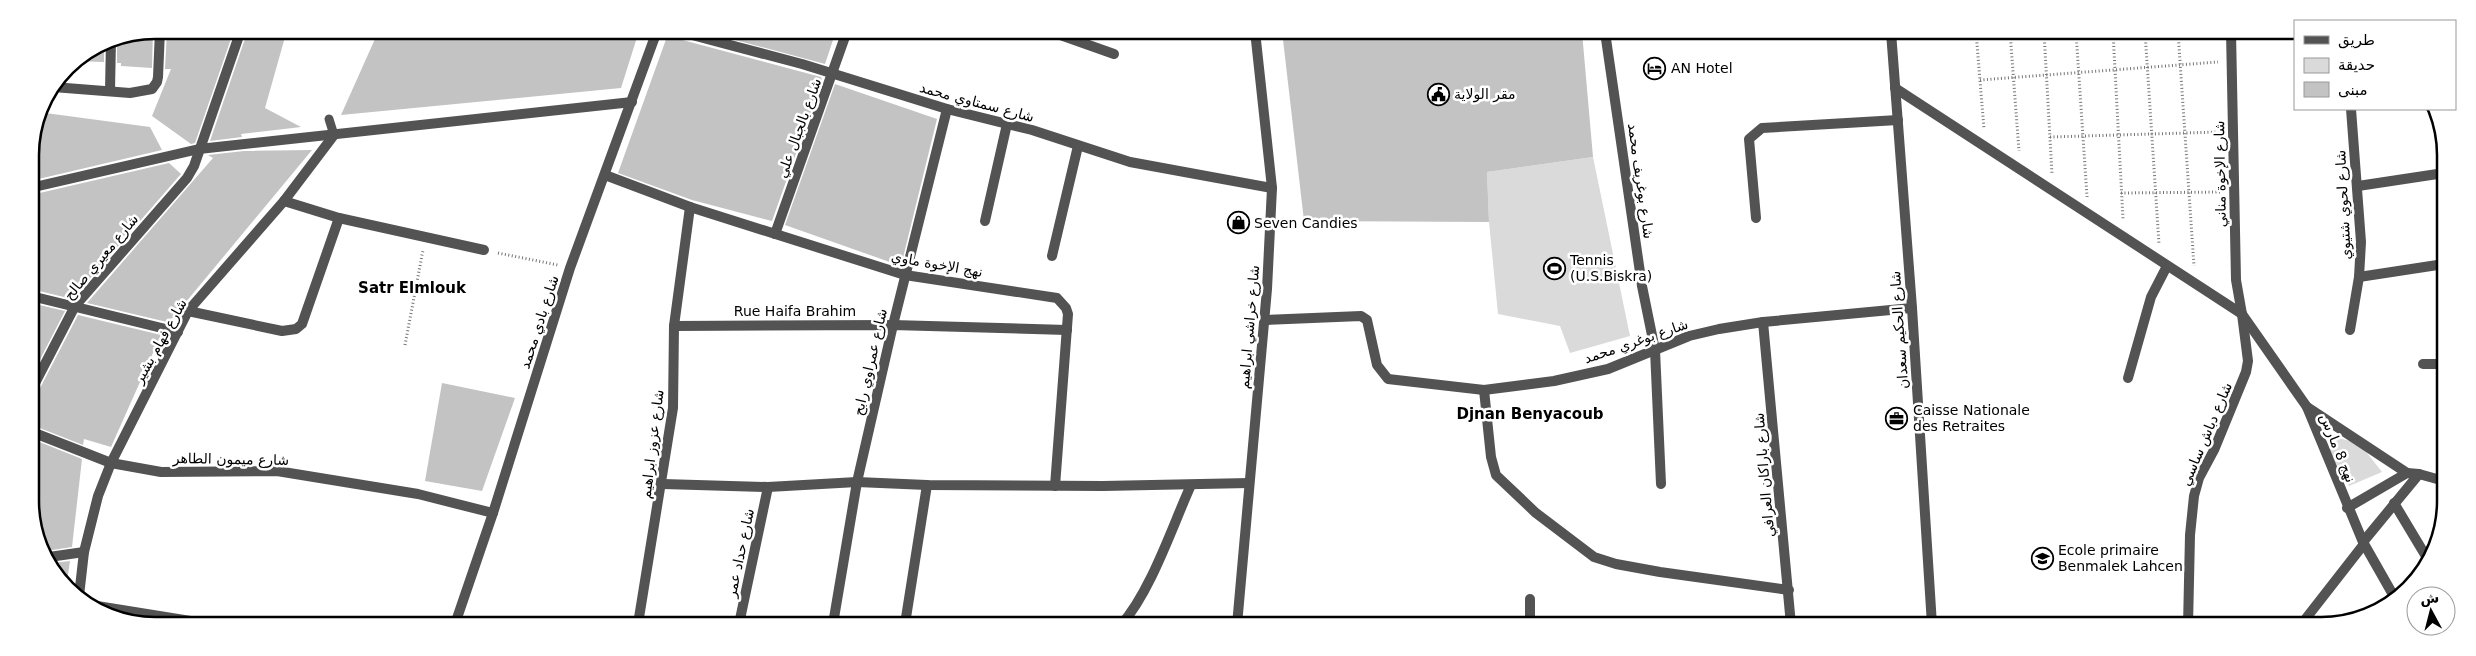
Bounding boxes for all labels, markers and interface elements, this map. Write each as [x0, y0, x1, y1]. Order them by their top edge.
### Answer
legend [2294, 20, 2456, 110]
text: طريق [2338, 31, 2375, 49]
hotel icon: AN Hotel [1643, 56, 1667, 80]
text: حديقة [2338, 56, 2375, 74]
place label: AN Hotel [1671, 60, 1733, 76]
street label: شارع بالجبال علي [774, 76, 825, 180]
street label: شارع سمتاوي محمد [918, 79, 1036, 126]
text: مبنى [2338, 81, 2368, 99]
public building icon: مقر الولاية [1426, 82, 1450, 106]
place label: مقر الولاية [1454, 86, 1516, 103]
street label: شارع الإخوة مناني [2211, 121, 2230, 227]
street label: شارع بوغريف محمد [1624, 122, 1657, 240]
street label: شارع لحوي شتيوي [2332, 150, 2355, 260]
street label: شارع معيري صالح [61, 211, 142, 304]
shop icon: Seven Candies [1226, 211, 1250, 235]
place label: Seven Candies [1254, 215, 1358, 231]
street label: نهج الإخوة ماوي [890, 248, 984, 281]
place label: Tennis (U.S.Biskra) [1569, 252, 1652, 284]
sports icon: Tennis (U.S.Biskra) [1542, 256, 1566, 280]
street label: شارع خراشي ابراهيم [1236, 265, 1263, 390]
street label: شارع الحكيم سعدان [1887, 270, 1912, 390]
street label: شارع بادي محمد [516, 273, 563, 371]
district label: Satr Elmlouk [358, 279, 467, 297]
street label: شارع فهام بشير [130, 296, 191, 388]
street label: Rue Haifa Brahim [734, 303, 856, 319]
street label: شارع عمراوي رابح [850, 307, 891, 417]
street label: شارع بوغري محمد [1582, 316, 1691, 367]
street label: شارع دباش ساسي [2177, 380, 2236, 489]
street label: شارع عزوز ابراهيم [637, 388, 668, 500]
place label: Caisse Nationale des Retraites [1913, 402, 2030, 434]
district label: Djnan Benyacoub [1456, 405, 1604, 423]
office icon: Caisse Nationale des Retraites [1885, 406, 1909, 430]
street label: نهج 8 مارس [2316, 411, 2359, 485]
street label: شارع باراكان العرافي [1751, 412, 1778, 538]
street label: شارع ميمون الطاهر [172, 450, 289, 469]
street label: شارع حداد عمر [723, 507, 758, 600]
place label: Ecole primaire Benmalek Lahcen [2058, 542, 2183, 574]
school or university icon: Ecole primaire Benmalek Lahcen [2030, 546, 2054, 570]
north arrow [2406, 586, 2456, 636]
text: ش [2419, 589, 2440, 607]

